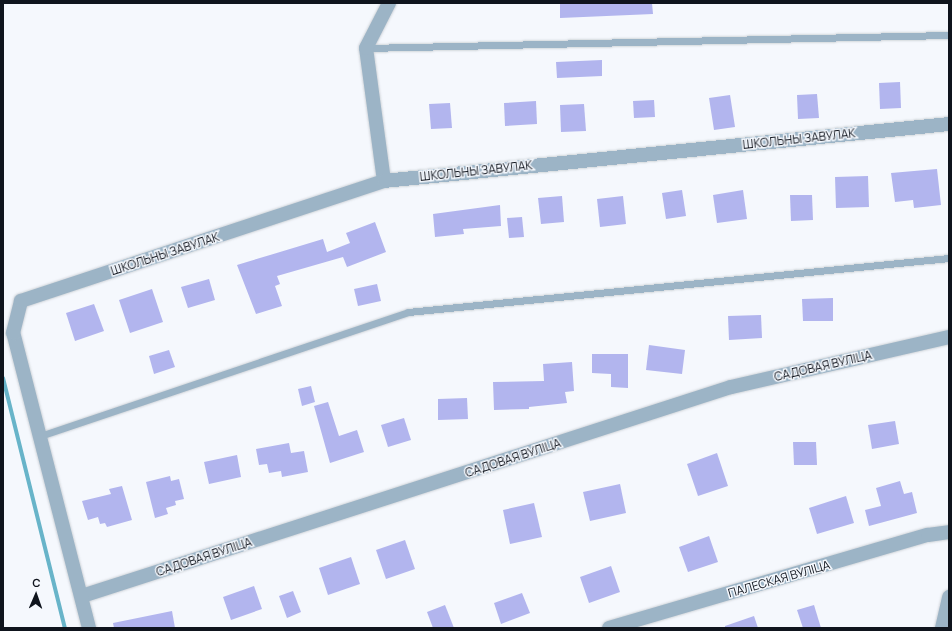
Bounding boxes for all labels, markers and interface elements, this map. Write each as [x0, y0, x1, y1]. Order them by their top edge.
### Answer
street label: ШКОЛЬНЫ ЗАВУЛАК [742, 126, 856, 152]
street label: ШКОЛЬНЫ ЗАВУЛАК [419, 158, 533, 184]
street label: ШКОЛЬНЫ ЗАВУЛАК [109, 230, 221, 278]
street label: САДОВАЯ ВУЛІЦА [773, 348, 873, 384]
street label: САДОВАЯ ВУЛІЦА [463, 436, 563, 480]
street label: САДОВАЯ ВУЛІЦА [154, 535, 254, 579]
street label: ПАЛЕСКАЯ ВУЛІЦА [726, 558, 832, 600]
north arrow [16, 575, 56, 615]
text: С [32, 575, 41, 590]

